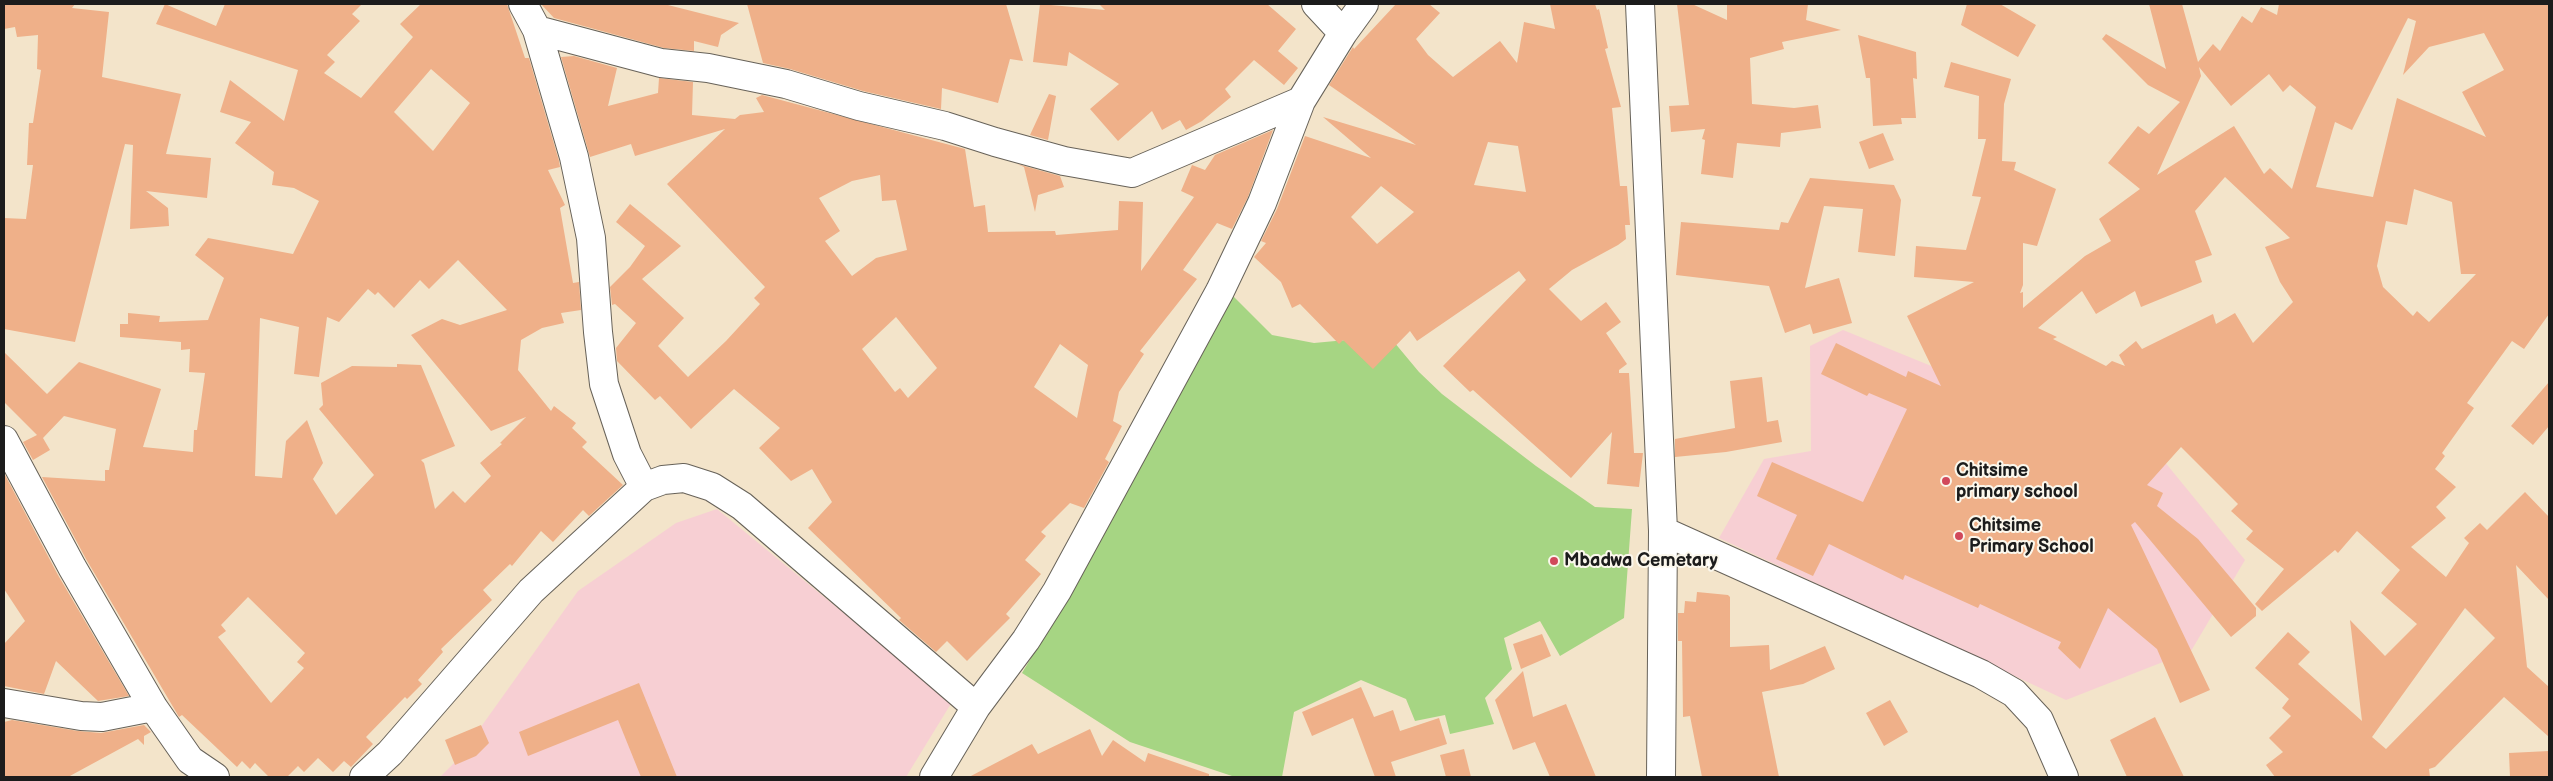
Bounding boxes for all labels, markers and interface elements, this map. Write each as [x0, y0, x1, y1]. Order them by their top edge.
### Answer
place label: Chitsime primary school [1956, 460, 2078, 502]
marker: Chitsime primary school [1940, 475, 1952, 487]
place label: Chitsime Primary School [1969, 515, 2094, 558]
marker: Chitsime Primary School [1953, 530, 1965, 542]
place label: Mbadwa Cemetary [1564, 550, 1718, 572]
marker: Mbadwa Cemetary [1548, 555, 1560, 567]

